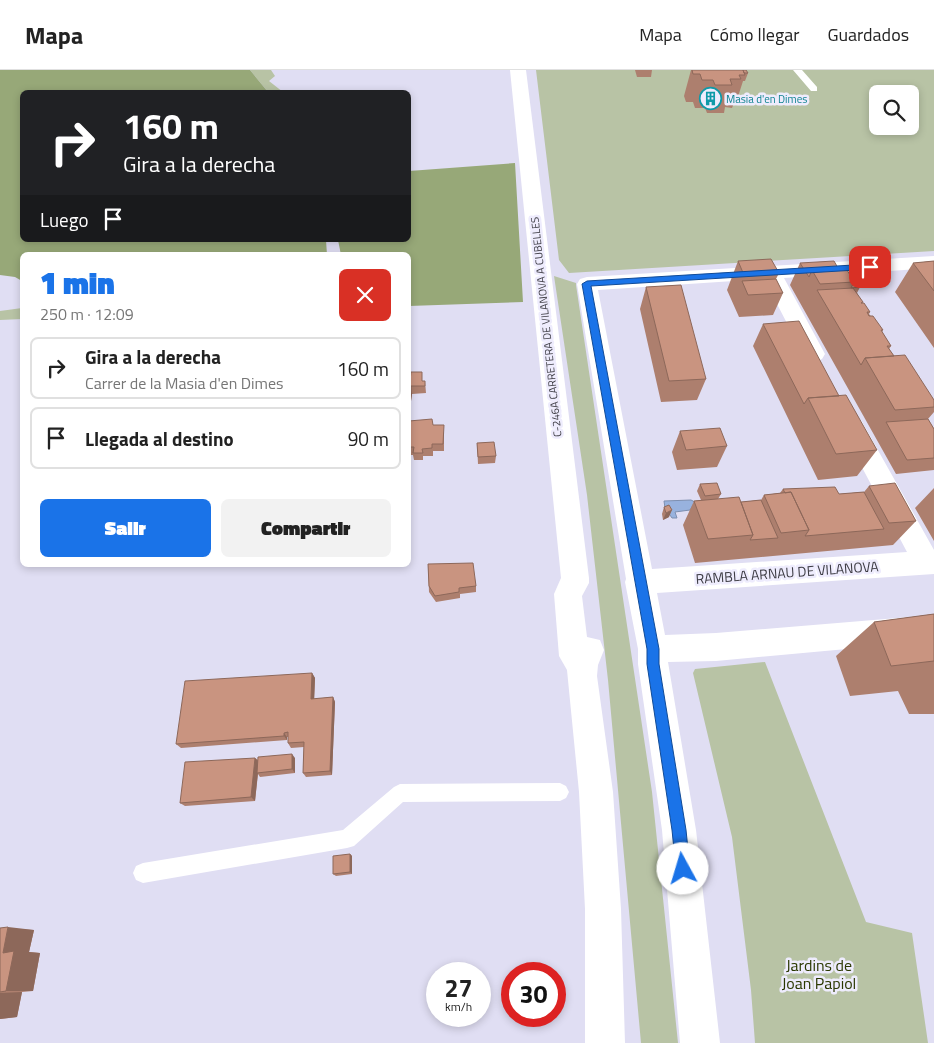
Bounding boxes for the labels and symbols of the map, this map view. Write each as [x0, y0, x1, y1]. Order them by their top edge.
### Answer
building icon: Masia d'en Dimes [698, 87, 722, 111]
place label: Masia d'en Dimes [726, 91, 807, 107]
street label: C-246A CARRETERA DE VILANOVA A CUBELLES [526, 216, 566, 438]
pin [849, 246, 891, 288]
street label: RAMBLA ARNAU DE VILANOVA [695, 555, 880, 589]
position arrow [656, 842, 708, 894]
park label: Jardins de Joan Papiol [782, 953, 856, 995]
speed limit sign: 30 [501, 962, 566, 1027]

